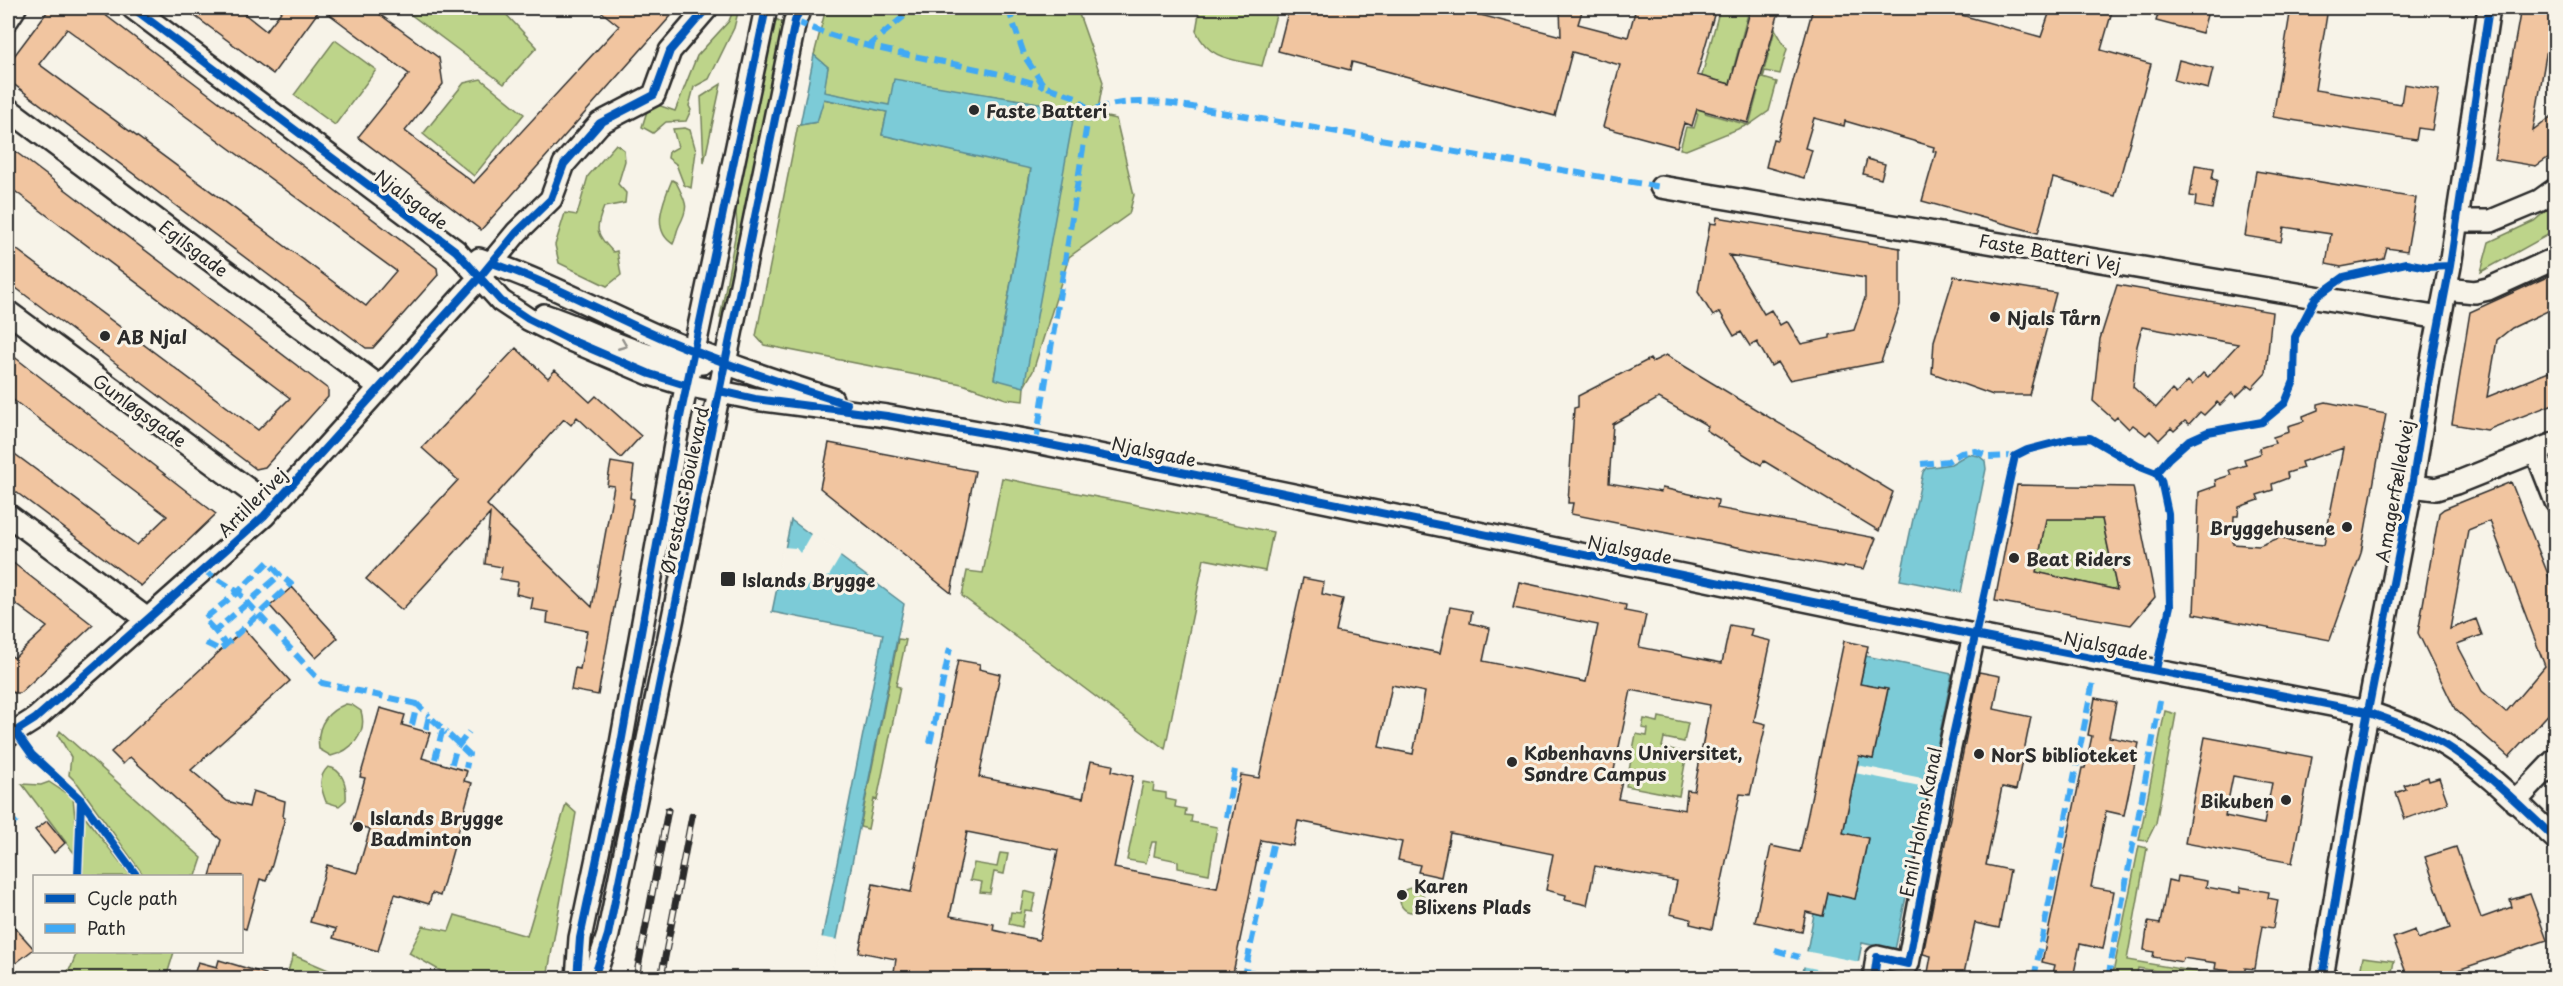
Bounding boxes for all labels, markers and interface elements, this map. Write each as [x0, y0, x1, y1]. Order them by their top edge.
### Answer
place label: Faste Batteri [986, 97, 1107, 124]
marker: Faste Batteri [967, 103, 981, 117]
street label: Njalsgade [370, 162, 454, 236]
street label: Egilsgade [154, 213, 234, 283]
street label: Faste Batteri Vej [1977, 226, 2123, 278]
place label: Njals Tårn [2007, 304, 2101, 331]
marker: Njals Tårn [1988, 310, 2002, 324]
place label: AB Njal [116, 323, 187, 350]
marker: AB Njal [98, 329, 112, 343]
one-way arrow [617, 338, 628, 350]
street label: Gunløgsgade [87, 367, 193, 453]
street label: Ørestads Boulevard [653, 404, 715, 576]
street label: Amagerfælledvej [2368, 418, 2420, 564]
street label: Njalsgade [1109, 429, 1199, 473]
street label: Artillerivej [211, 461, 293, 543]
place label: Bryggehusene [2209, 514, 2335, 541]
marker: Bryggehusene [2340, 520, 2354, 534]
street label: Njalsgade [1585, 528, 1675, 570]
place label: Beat Riders [2026, 545, 2132, 572]
marker: Beat Riders [2007, 551, 2021, 565]
place label: Islands Brygge [742, 566, 875, 593]
marker: Islands Brygge [719, 570, 737, 588]
street label: Njalsgade [2061, 624, 2151, 666]
place label: Københavns Universitet, Søndre Campus [1524, 739, 1743, 787]
place label: NorS biblioteket [1991, 741, 2138, 768]
street label: Emil Holms Kanal [1892, 745, 1948, 899]
marker: NorS biblioteket [1972, 747, 1986, 761]
marker: Københavns Universitet, Søndre Campus [1505, 755, 1519, 769]
place label: Bikuben [2200, 787, 2274, 814]
marker: Bikuben [2279, 793, 2293, 807]
place label: Islands Brygge Badminton [370, 804, 503, 852]
marker: Islands Brygge Badminton [351, 820, 365, 834]
place label: Karen Blixens Plads [1414, 872, 1531, 920]
legend [33, 875, 243, 953]
text: Cycle path [87, 884, 178, 911]
marker: Karen Blixens Plads [1395, 888, 1409, 902]
text: Path [87, 914, 126, 941]

